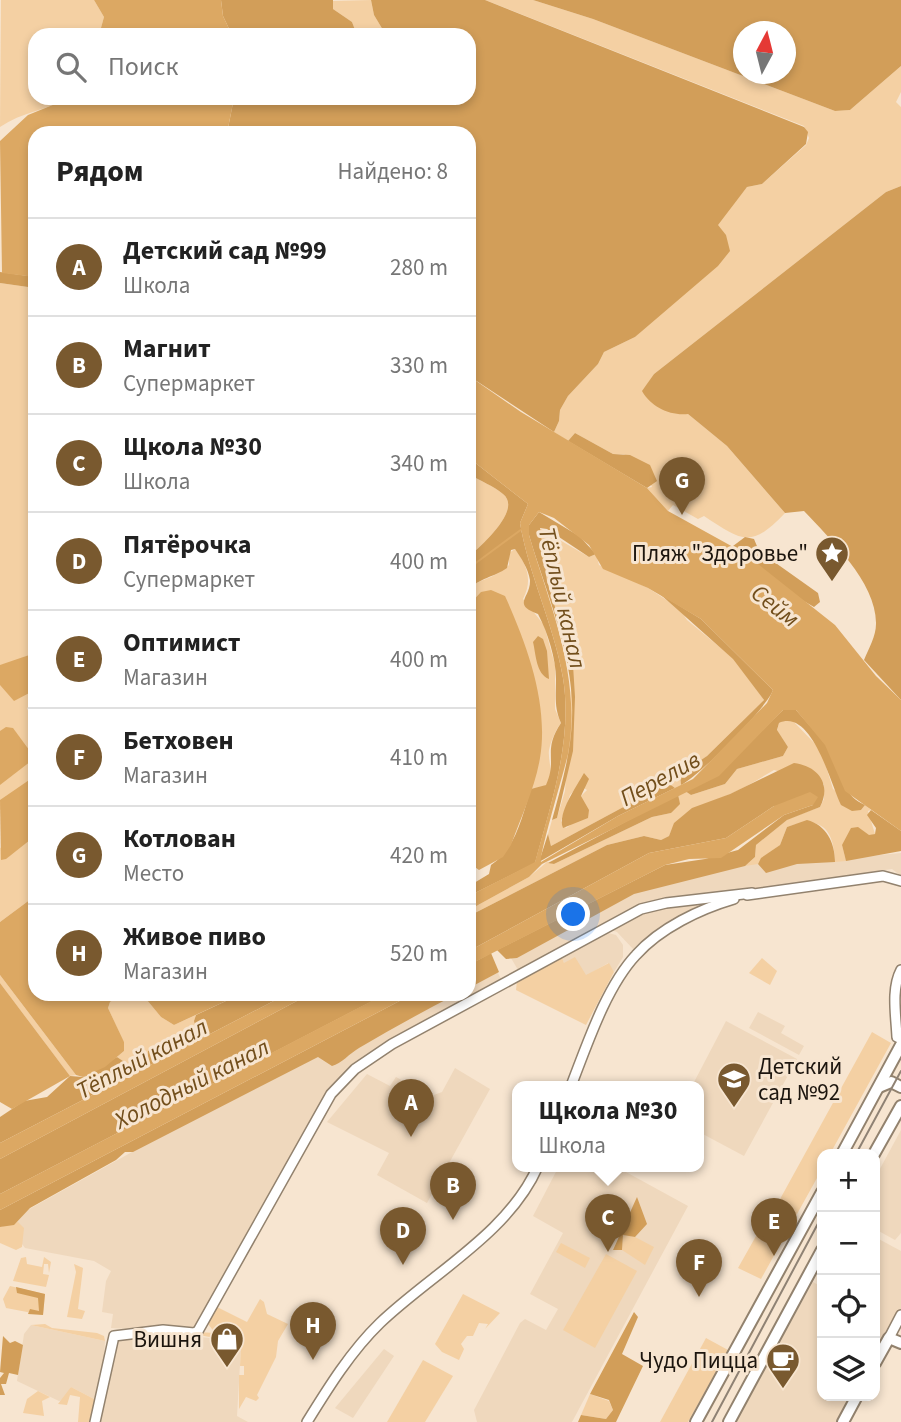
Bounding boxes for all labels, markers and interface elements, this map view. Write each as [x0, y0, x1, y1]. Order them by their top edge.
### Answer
north arrow [733, 21, 796, 84]
search box [28, 28, 476, 105]
icon: search [52, 48, 90, 86]
text: Поиск [108, 48, 178, 85]
text: Рядом [56, 150, 144, 193]
text: Найдено: 8 [338, 155, 448, 188]
text: Детский сад №99 [123, 232, 327, 269]
text: A [72, 251, 86, 284]
text: 280 m [390, 251, 448, 284]
text: Школа [123, 269, 190, 302]
text: Магнит [123, 330, 211, 367]
text: B [72, 349, 86, 382]
text: 330 m [390, 349, 448, 382]
text: Супермаркет [123, 367, 255, 400]
text: Щкола №30 [123, 428, 262, 465]
text: C [72, 447, 86, 480]
text: 340 m [390, 447, 448, 480]
pin: G [659, 457, 705, 515]
text: Школа [123, 465, 190, 498]
water label: Тёплый канал [529, 524, 595, 672]
text: Пятёрочка [123, 526, 252, 563]
place icon: Пляж "Здоровье" [813, 534, 851, 583]
place label: Пляж "Здоровье" [632, 537, 808, 570]
text: D [72, 545, 86, 578]
text: 400 m [390, 545, 448, 578]
text: Супермаркет [123, 563, 255, 596]
water label: Сейм [743, 576, 807, 636]
text: Оптимист [123, 624, 241, 661]
text: E [73, 643, 85, 676]
text: 400 m [390, 643, 448, 676]
text: Магазин [123, 661, 208, 694]
text: Бетховен [123, 722, 234, 759]
text: F [73, 741, 85, 774]
text: 410 m [390, 741, 448, 774]
water label: Перелив [613, 743, 707, 815]
text: Магазин [123, 759, 208, 792]
text: Котлован [123, 820, 236, 857]
text: G [72, 839, 86, 872]
text: 420 m [390, 839, 448, 872]
text: Место [123, 857, 184, 890]
your location [556, 897, 590, 931]
text: Живое пиво [123, 918, 266, 955]
text: H [71, 937, 87, 970]
text: 520 m [390, 937, 448, 970]
text: Магазин [123, 955, 208, 988]
water label: Тёплый канал [70, 1010, 214, 1108]
water label: Холодный канал [108, 1030, 276, 1139]
place label: Детский сад №92 [758, 1050, 842, 1109]
school or university icon: Детский сад №92 [715, 1060, 753, 1109]
pin: A [388, 1079, 434, 1137]
popup [512, 1081, 704, 1172]
text: Щкола №30 [539, 1092, 677, 1129]
text: Школа [539, 1129, 606, 1162]
map controls [817, 1149, 880, 1401]
button: + [817, 1149, 880, 1212]
pin: B [430, 1162, 476, 1220]
pin: C [585, 1194, 631, 1252]
pin: E [751, 1198, 797, 1256]
pin: D [380, 1207, 426, 1265]
button: − [817, 1212, 880, 1275]
pin: F [676, 1239, 722, 1297]
button: locate [817, 1275, 880, 1338]
pin: H [290, 1302, 336, 1360]
shop icon: Вишня [208, 1320, 246, 1369]
place label: Вишня [133, 1323, 202, 1356]
button: layers [817, 1338, 880, 1401]
cafe icon: Чудо Пицца [764, 1341, 802, 1390]
place label: Чудо Пицца [639, 1344, 758, 1377]

